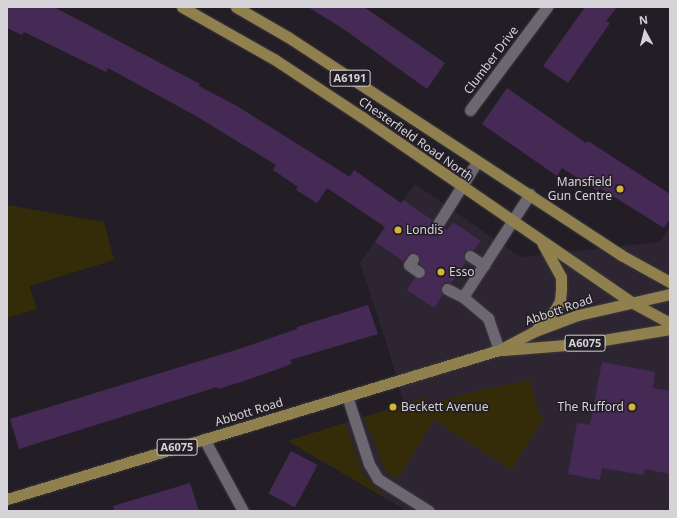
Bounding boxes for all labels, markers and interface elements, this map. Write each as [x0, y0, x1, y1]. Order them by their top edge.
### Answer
north arrow [625, 12, 665, 52]
text: N [638, 12, 649, 28]
street label: Clumber Drive [461, 23, 521, 97]
road number: A6191 [329, 69, 371, 87]
street label: Chesterfield Road North [356, 94, 476, 184]
place label: Mansfield Gun Centre [548, 175, 612, 203]
marker: Mansfield Gun Centre [615, 184, 625, 194]
place label: Londis [406, 223, 443, 237]
marker: Londis [393, 225, 403, 235]
place label: Esso [449, 265, 474, 279]
marker: Esso [436, 267, 446, 277]
street label: Abbott Road [523, 292, 595, 328]
road number: A6075 [564, 334, 606, 352]
street label: Abbott Road [213, 395, 285, 429]
place label: Beckett Avenue [401, 400, 488, 414]
place label: The Rufford [558, 400, 624, 414]
marker: Beckett Avenue [388, 402, 398, 412]
marker: The Rufford [627, 402, 637, 412]
road number: A6075 [156, 438, 198, 456]

